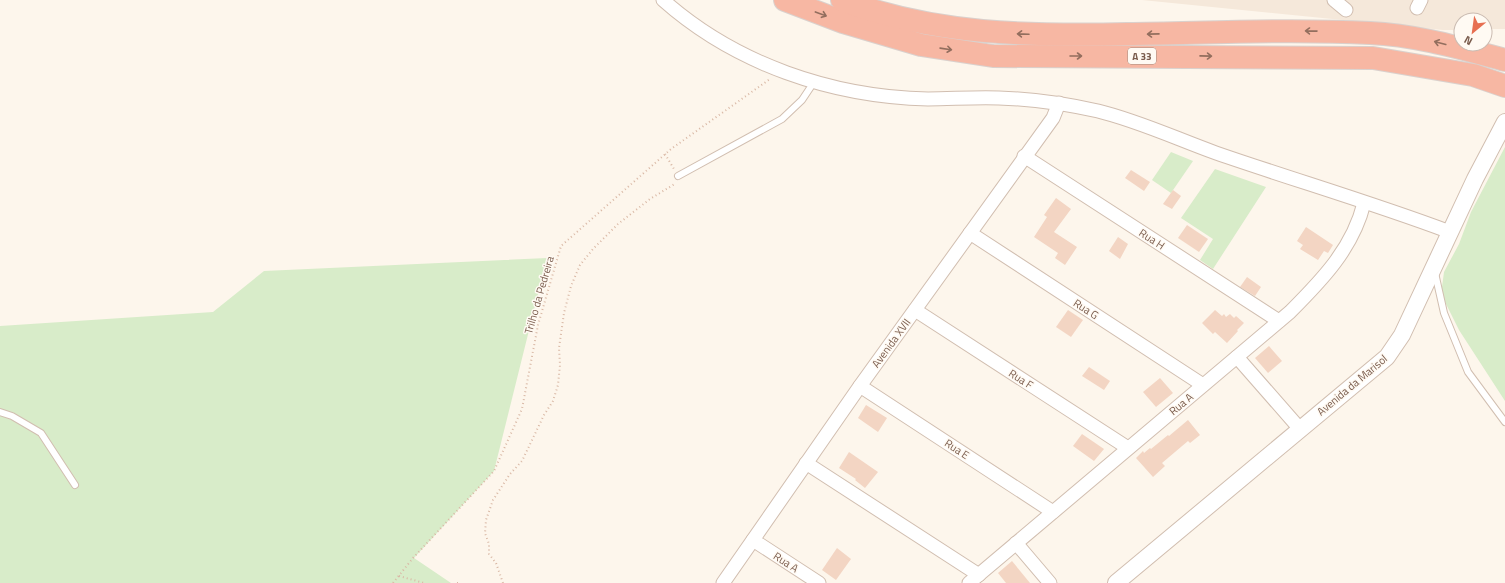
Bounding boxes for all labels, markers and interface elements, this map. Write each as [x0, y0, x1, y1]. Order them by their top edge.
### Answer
one-way arrow [815, 10, 827, 18]
north arrow [1453, 12, 1493, 52]
one-way arrow [1305, 28, 1318, 35]
one-way arrow [1017, 30, 1030, 37]
one-way arrow [1147, 30, 1160, 38]
text: N [1461, 32, 1475, 50]
one-way arrow [1434, 38, 1447, 46]
one-way arrow [939, 45, 952, 53]
road number: A 33 [1128, 48, 1156, 64]
one-way arrow [1069, 52, 1082, 60]
one-way arrow [1199, 52, 1212, 60]
street label: Rua H [1136, 225, 1168, 253]
street label: Trilho da Pedreira [520, 254, 558, 336]
street label: Rua G [1070, 295, 1102, 323]
street label: Avenida XVII [868, 315, 914, 371]
street label: Avenida da Marisol [1313, 351, 1391, 419]
street label: Rua F [1006, 365, 1037, 393]
street label: Rua A [1165, 389, 1197, 419]
street label: Rua E [941, 435, 973, 463]
street label: Rua A [770, 548, 802, 576]

